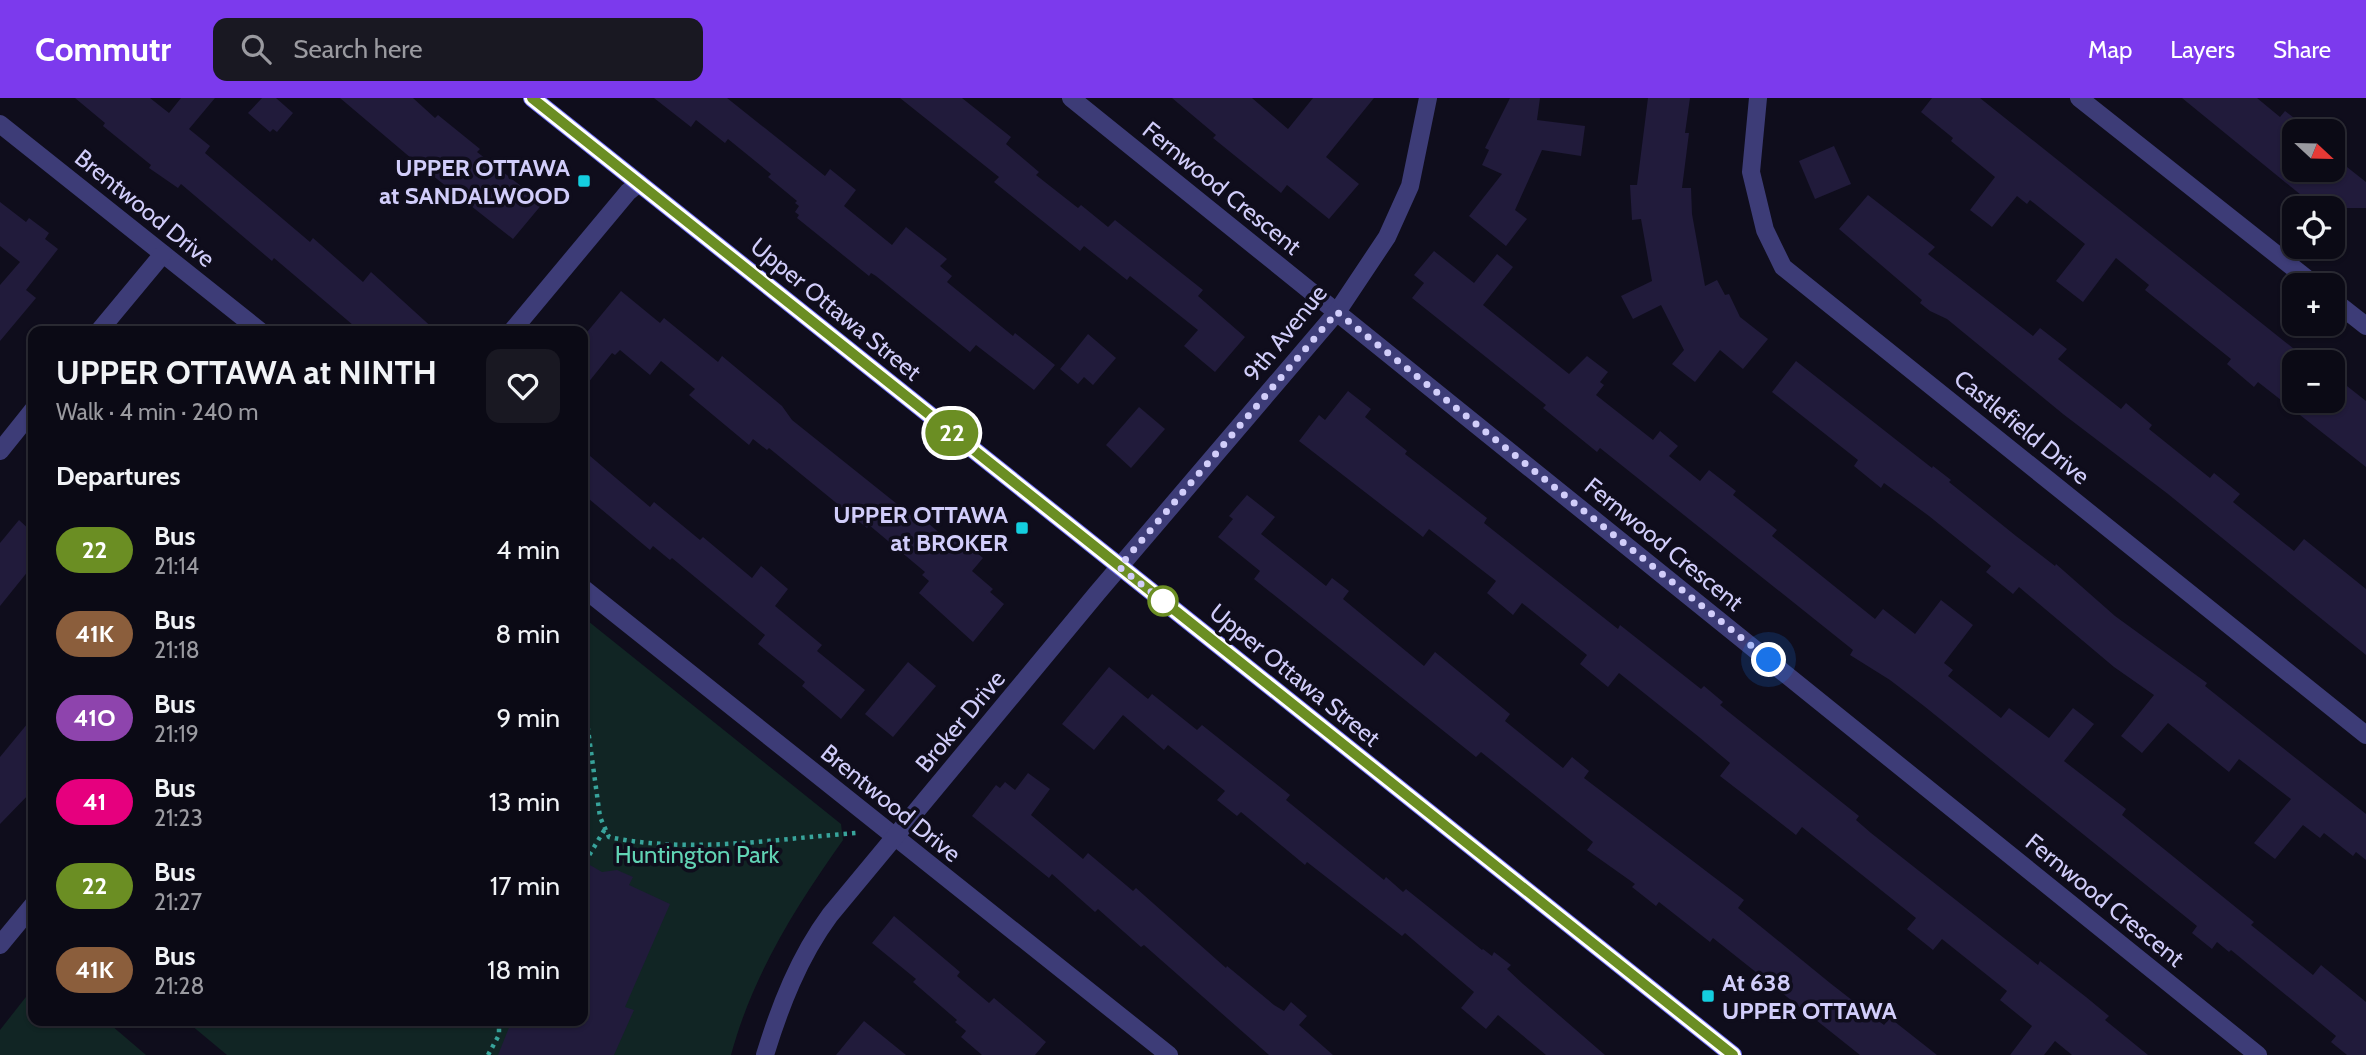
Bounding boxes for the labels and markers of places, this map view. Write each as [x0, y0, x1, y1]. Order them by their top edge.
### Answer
place label: UPPER OTTAWA at SANDALWOOD [379, 153, 570, 210]
marker: UPPER OTTAWA at SANDALWOOD [576, 173, 592, 189]
place label: UPPER OTTAWA at BROKER [833, 500, 1008, 557]
marker: UPPER OTTAWA at BROKER [1014, 520, 1030, 536]
unlabelled marker [1148, 586, 1178, 616]
place label: At 638 UPPER OTTAWA [1722, 968, 1897, 1025]
marker: At 638 UPPER OTTAWA [1700, 988, 1716, 1004]

